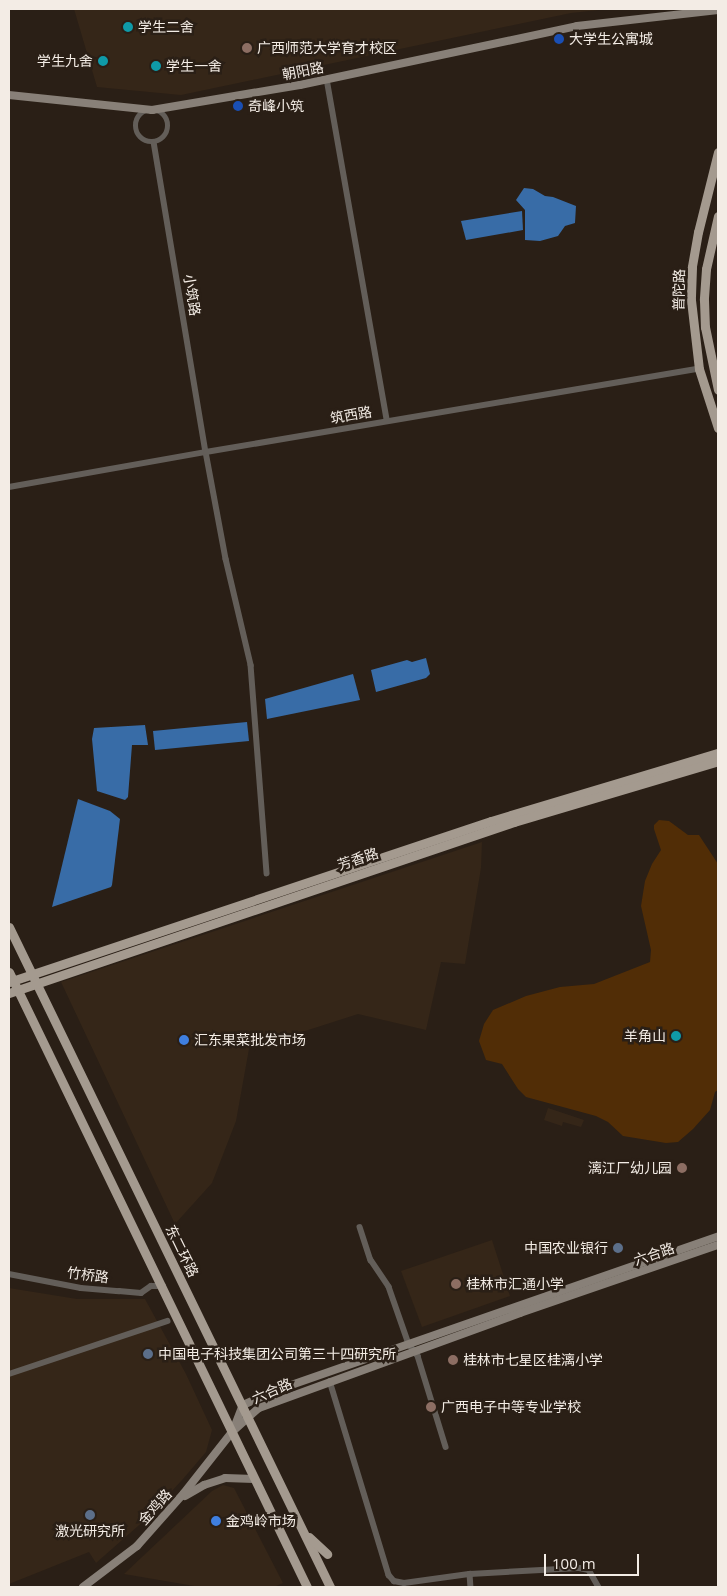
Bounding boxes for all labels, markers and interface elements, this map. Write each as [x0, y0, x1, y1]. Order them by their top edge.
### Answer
place label: 学生二舍 [138, 19, 194, 35]
marker: 学生二舍 [122, 21, 134, 33]
place label: 大学生公寓城 [569, 31, 653, 47]
marker: 大学生公寓城 [553, 33, 565, 45]
place label: 广西师范大学育才校区 [257, 40, 397, 56]
marker: 广西师范大学育才校区 [241, 42, 253, 54]
place label: 学生九舍 [37, 53, 93, 69]
marker: 学生九舍 [97, 55, 109, 67]
place label: 学生一舍 [166, 58, 222, 74]
street label: 朝阳路 [281, 59, 325, 83]
marker: 学生一舍 [150, 60, 162, 72]
place label: 奇峰小筑 [248, 98, 304, 114]
marker: 奇峰小筑 [232, 100, 244, 112]
street label: 普陀路 [670, 269, 688, 311]
street label: 小筑路 [180, 273, 204, 317]
street label: 筑西路 [329, 403, 373, 427]
street label: 芳香路 [335, 845, 381, 873]
place label: 羊角山 [624, 1028, 666, 1044]
marker: 羊角山 [670, 1030, 682, 1042]
place label: 汇东果菜批发市场 [194, 1032, 306, 1048]
marker: 汇东果菜批发市场 [178, 1034, 190, 1046]
place label: 漓江厂幼儿园 [588, 1160, 672, 1176]
marker: 漓江厂幼儿园 [676, 1162, 688, 1174]
street label: 东二环路 [162, 1222, 202, 1280]
street label: 六合路 [631, 1239, 677, 1269]
place label: 中国农业银行 [524, 1240, 608, 1256]
marker: 中国农业银行 [612, 1242, 624, 1254]
street label: 竹桥路 [66, 1264, 110, 1286]
place label: 桂林市汇通小学 [466, 1276, 564, 1292]
marker: 桂林市汇通小学 [450, 1278, 462, 1290]
place label: 中国电子科技集团公司第三十四研究所 [158, 1346, 396, 1362]
marker: 中国电子科技集团公司第三十四研究所 [142, 1348, 154, 1360]
place label: 桂林市七星区桂漓小学 [463, 1352, 603, 1368]
marker: 桂林市七星区桂漓小学 [447, 1354, 459, 1366]
street label: 六合路 [249, 1375, 295, 1407]
place label: 广西电子中等专业学校 [441, 1399, 581, 1415]
marker: 广西电子中等专业学校 [425, 1401, 437, 1413]
street label: 金鸡路 [135, 1486, 175, 1528]
marker: 激光研究所 [84, 1509, 96, 1521]
place label: 金鸡岭市场 [226, 1513, 296, 1529]
marker: 金鸡岭市场 [210, 1515, 222, 1527]
place label: 激光研究所 [55, 1523, 125, 1539]
scale bar [547, 1544, 642, 1576]
text: 100 m [552, 1553, 596, 1573]

